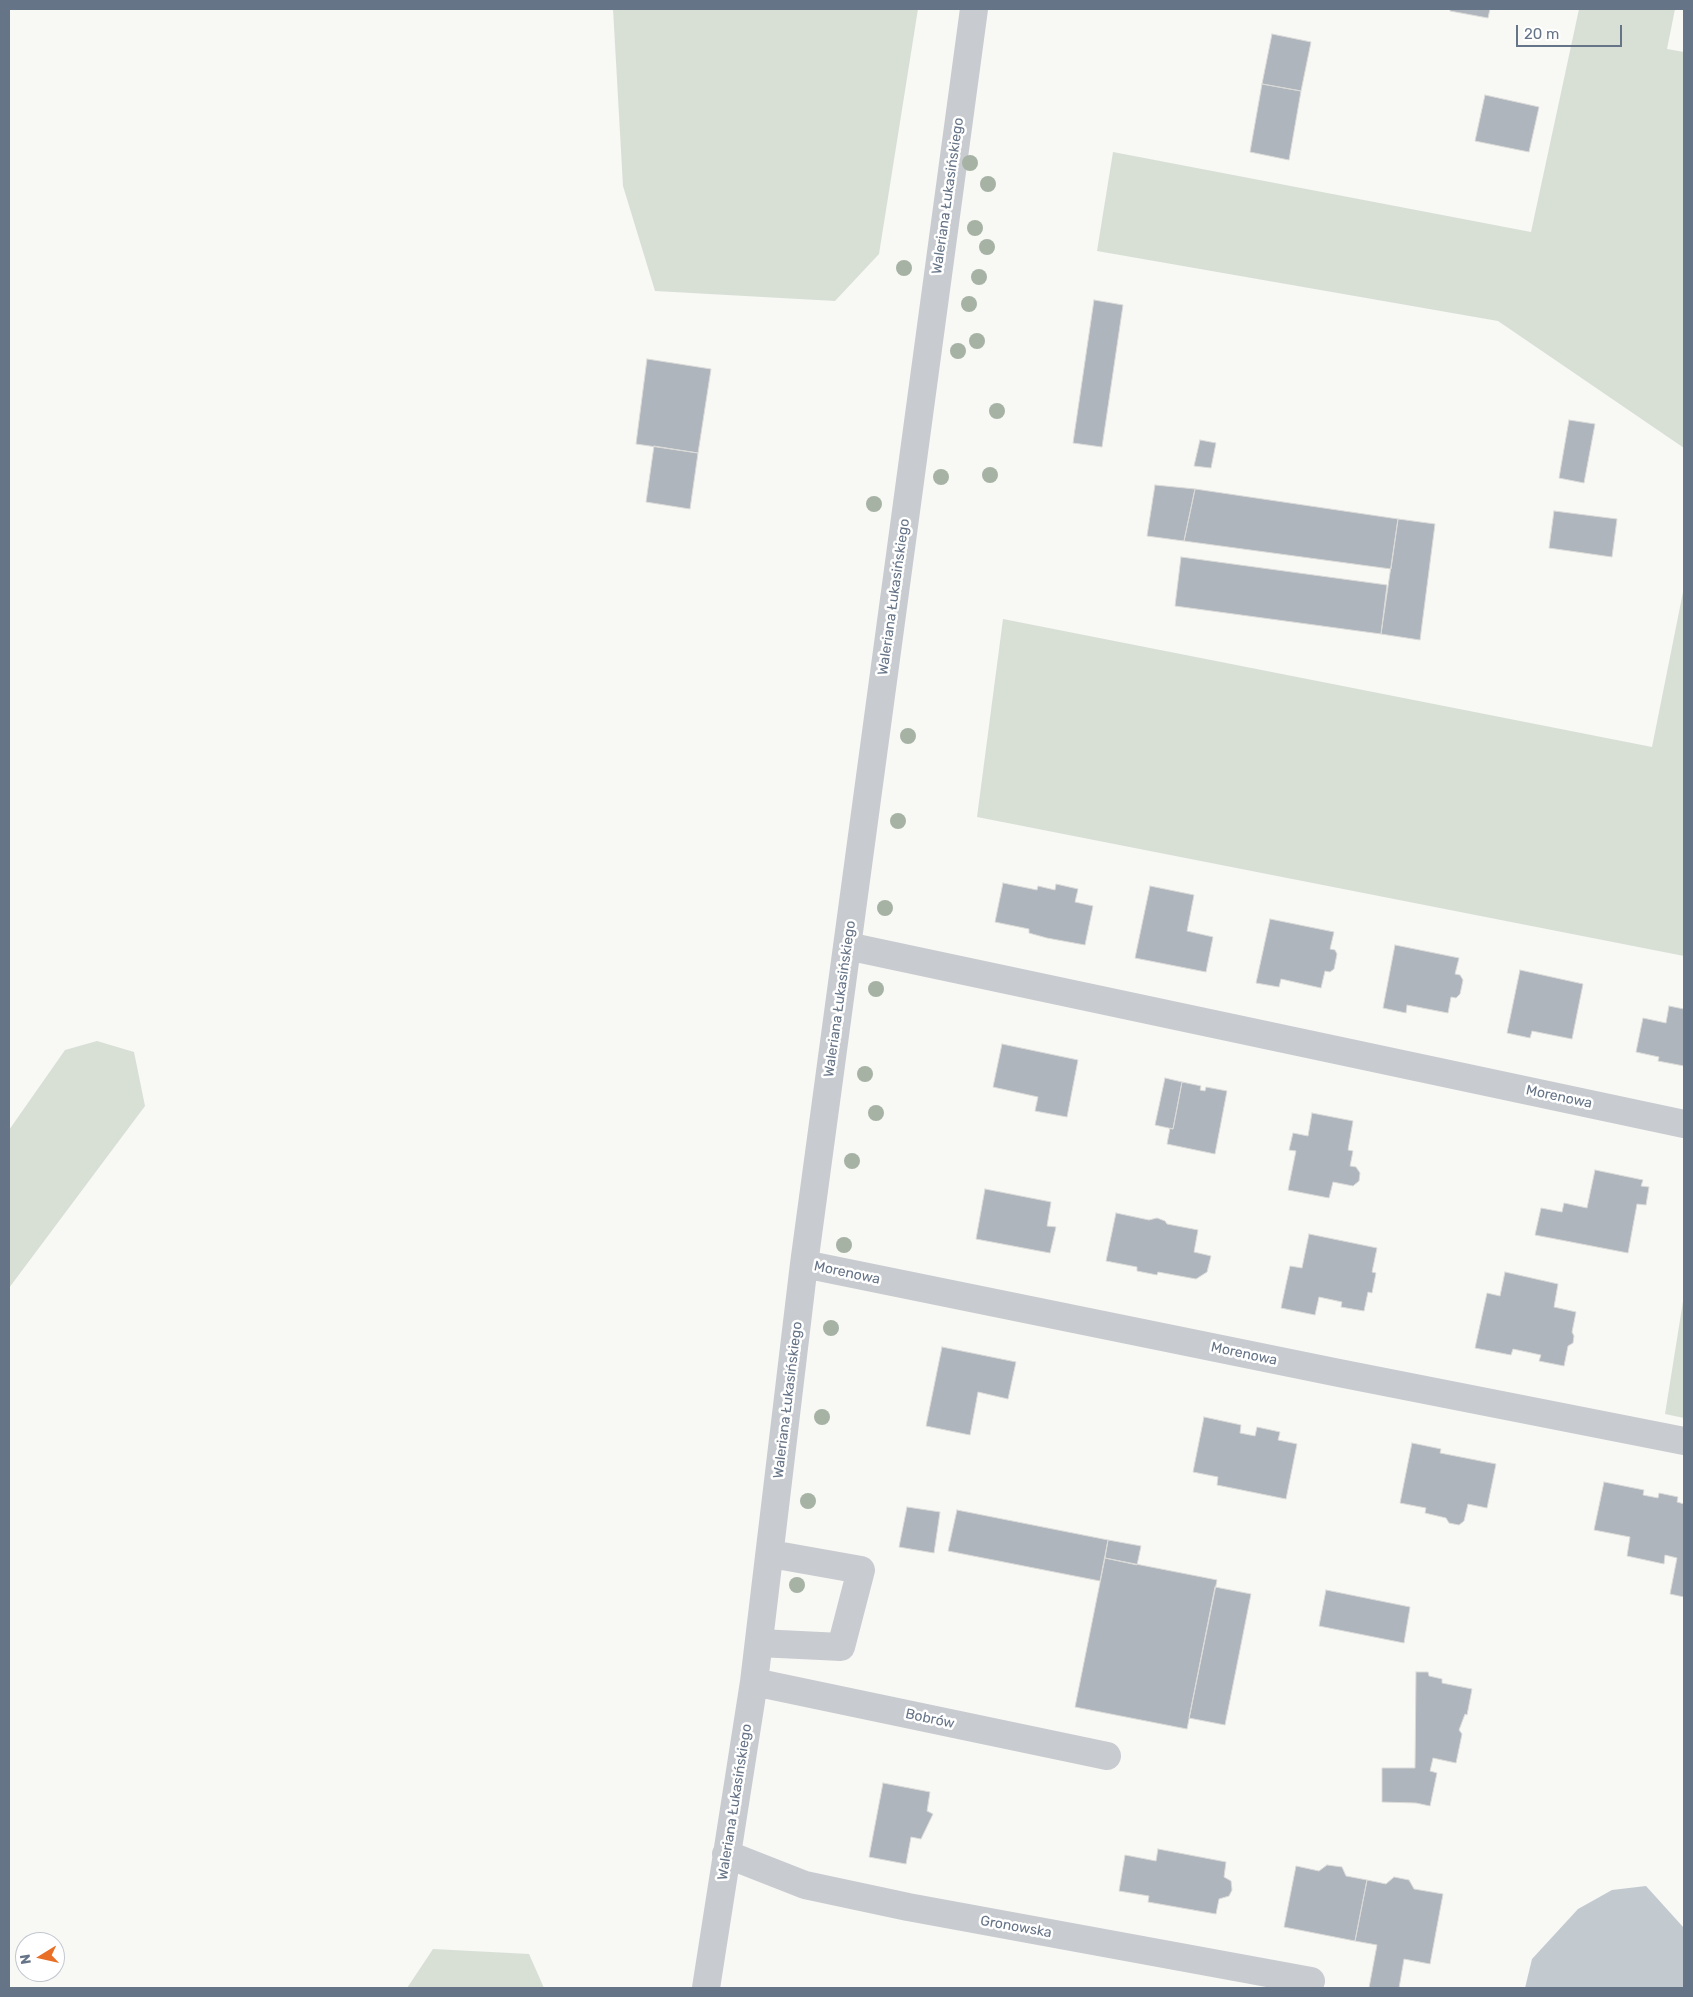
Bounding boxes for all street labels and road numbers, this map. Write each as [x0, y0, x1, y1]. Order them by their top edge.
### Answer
street label: Waleriana Łukasińskiego [929, 117, 967, 275]
street label: Waleriana Łukasińskiego [875, 518, 913, 676]
street label: Waleriana Łukasińskiego [821, 920, 859, 1078]
street label: Morenowa [1524, 1082, 1594, 1112]
street label: Morenowa [812, 1258, 882, 1288]
street label: Waleriana Łukasińskiego [770, 1321, 806, 1479]
street label: Morenowa [1209, 1339, 1279, 1369]
street label: Bobrów [904, 1706, 956, 1732]
street label: Waleriana Łukasińskiego [714, 1723, 756, 1881]
street label: Gronowska [979, 1912, 1053, 1942]

